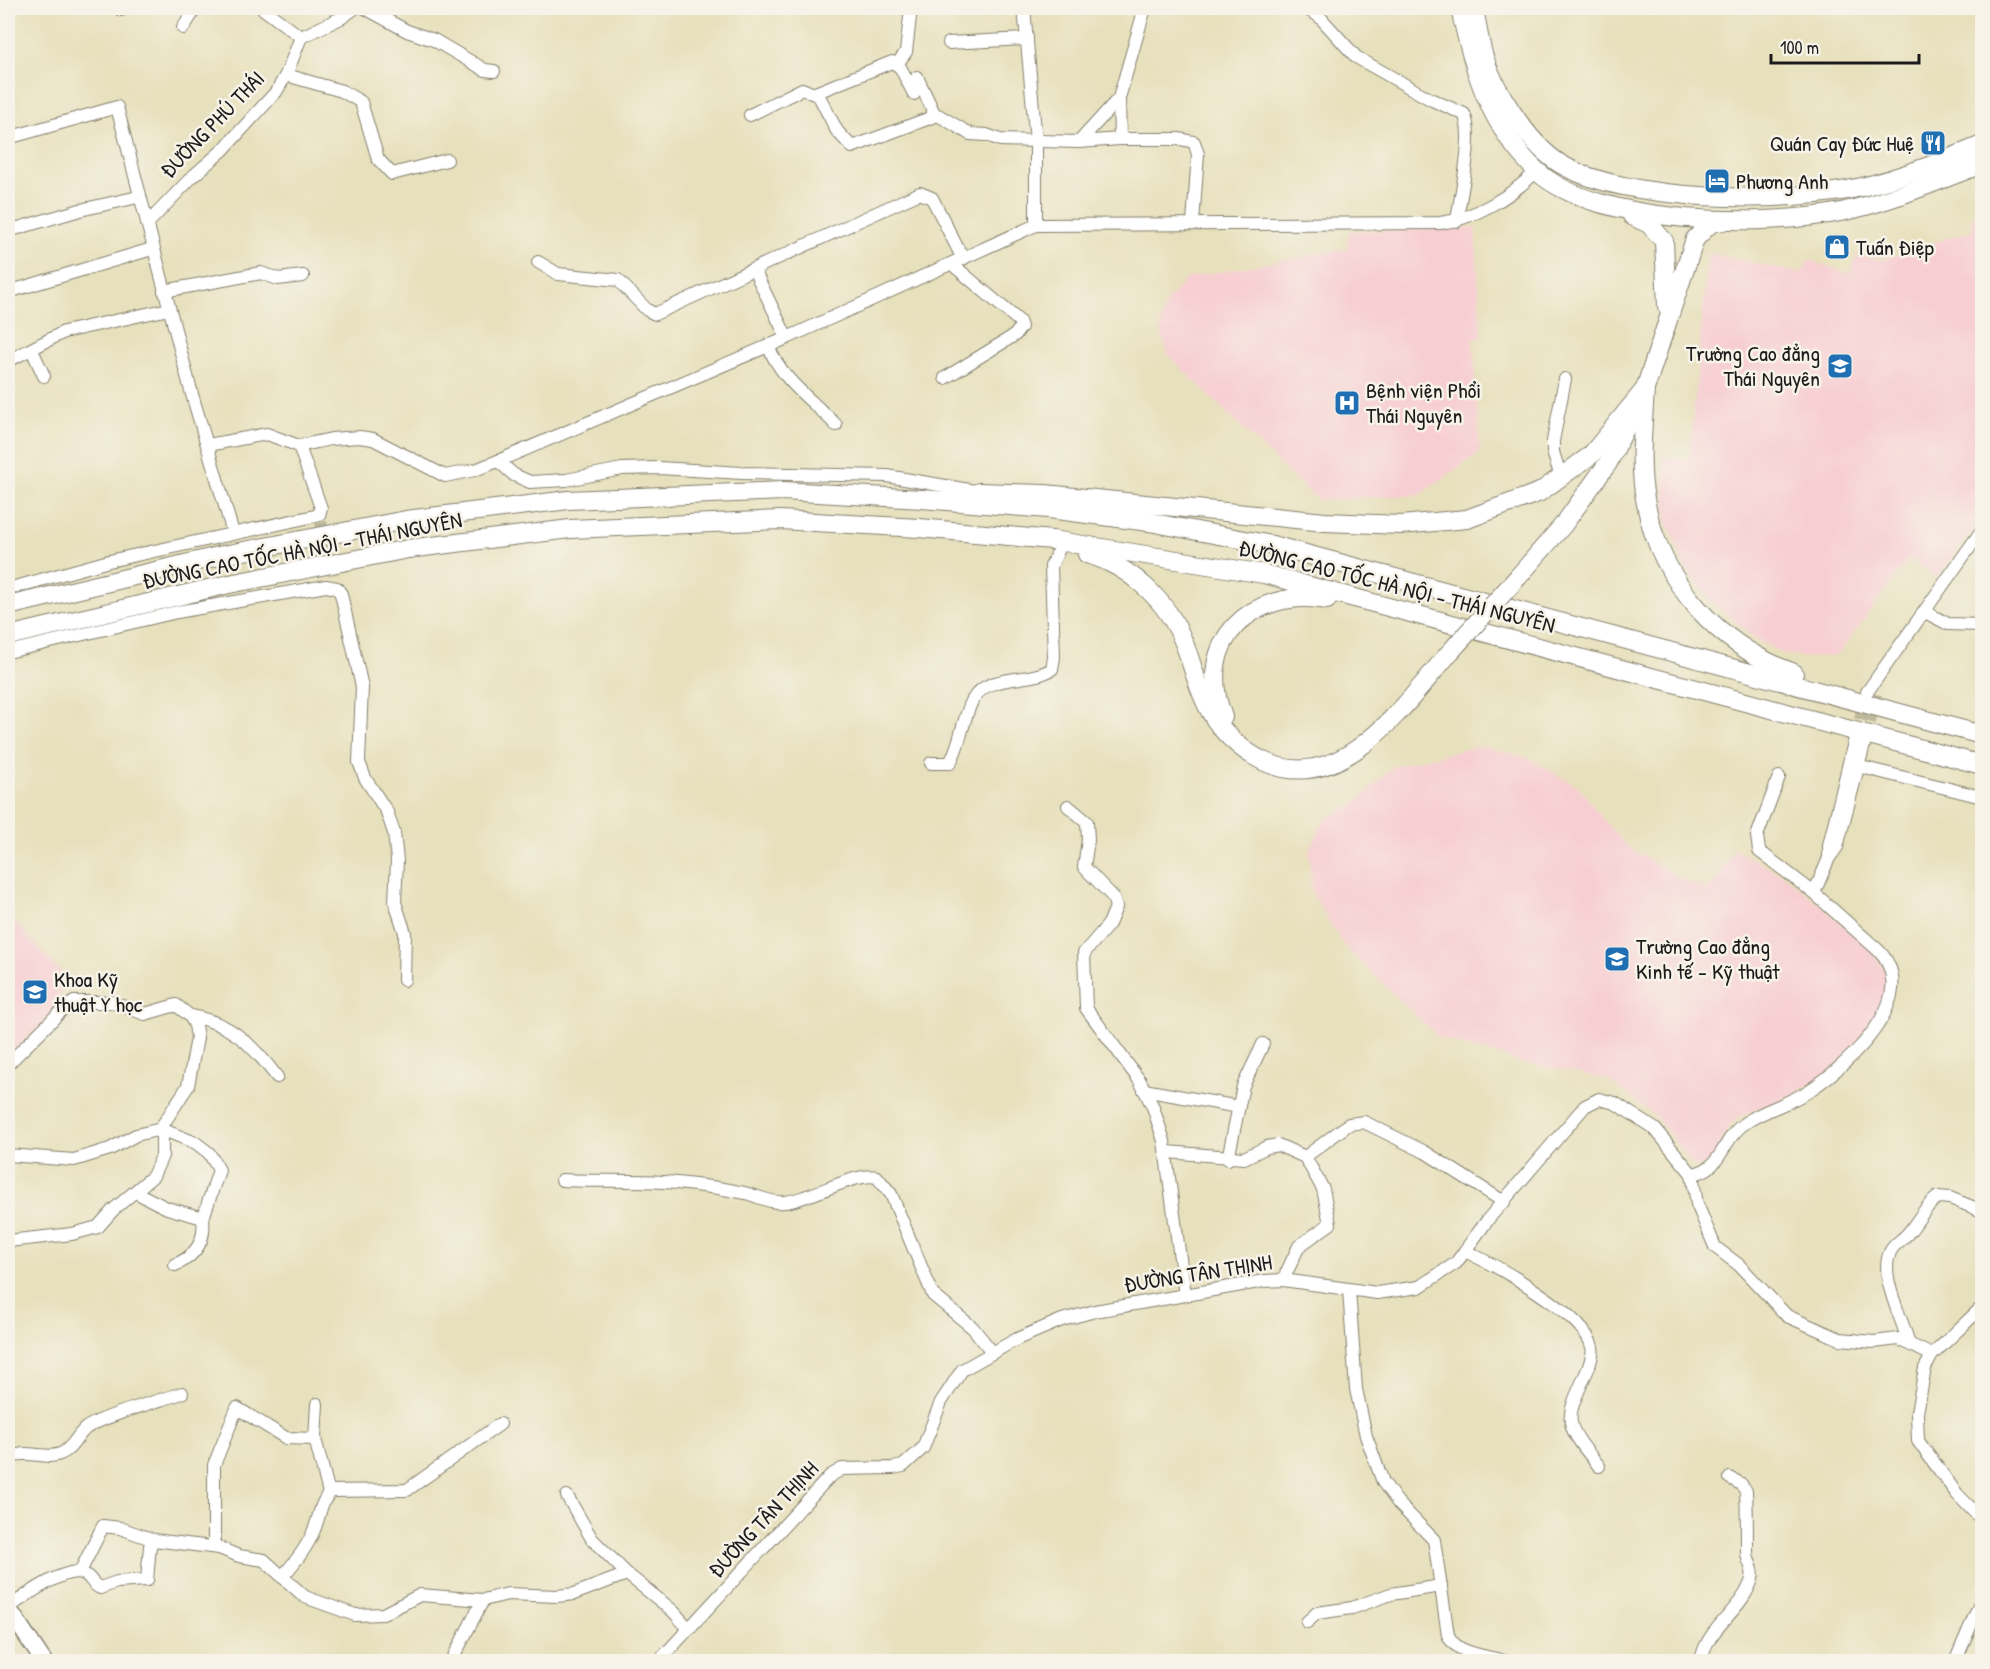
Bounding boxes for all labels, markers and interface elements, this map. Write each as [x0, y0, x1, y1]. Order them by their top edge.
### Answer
scale bar [1771, 27, 1920, 65]
text: 100 m [1780, 35, 1819, 60]
street label: ĐƯỜNG PHÚ THÁI [153, 64, 271, 184]
place label: Quán Cay Đức Huệ [1770, 128, 1914, 158]
restaurant icon: Quán Cay Đức Huệ [1918, 128, 1948, 158]
hotel icon: Phương Anh [1702, 166, 1732, 196]
place label: Phương Anh [1736, 166, 1828, 196]
shop icon: Tuấn Điệp [1822, 232, 1852, 262]
place label: Tuấn Điệp [1856, 232, 1935, 262]
place label: Trường Cao đẳng Thái Nguyên [1686, 338, 1820, 393]
school or university icon: Trường Cao đẳng Thái Nguyên [1825, 351, 1855, 381]
place label: Bệnh viện Phổi Thái Nguyên [1366, 375, 1481, 430]
hospital icon: Bệnh viện Phổi Thái Nguyên [1332, 388, 1362, 418]
street label: ĐƯỜNG CAO TỐC HÀ NỘI - THÁI NGUYÊN [140, 504, 464, 596]
street label: ĐƯỜNG CAO TỐC HÀ NỘI - THÁI NGUYÊN [1236, 532, 1558, 640]
place label: Trường Cao đẳng Kinh tế - Kỹ thuật [1636, 931, 1780, 986]
school or university icon: Trường Cao đẳng Kinh tế - Kỹ thuật [1602, 944, 1632, 974]
place label: Khoa Kỹ thuật Y học [54, 964, 143, 1019]
school or university icon: Khoa Kỹ thuật Y học [20, 977, 50, 1007]
street label: ĐƯỜNG TÂN THỊNH [1122, 1247, 1274, 1299]
street label: ĐƯỜNG TÂN THỊNH [701, 1454, 825, 1584]

